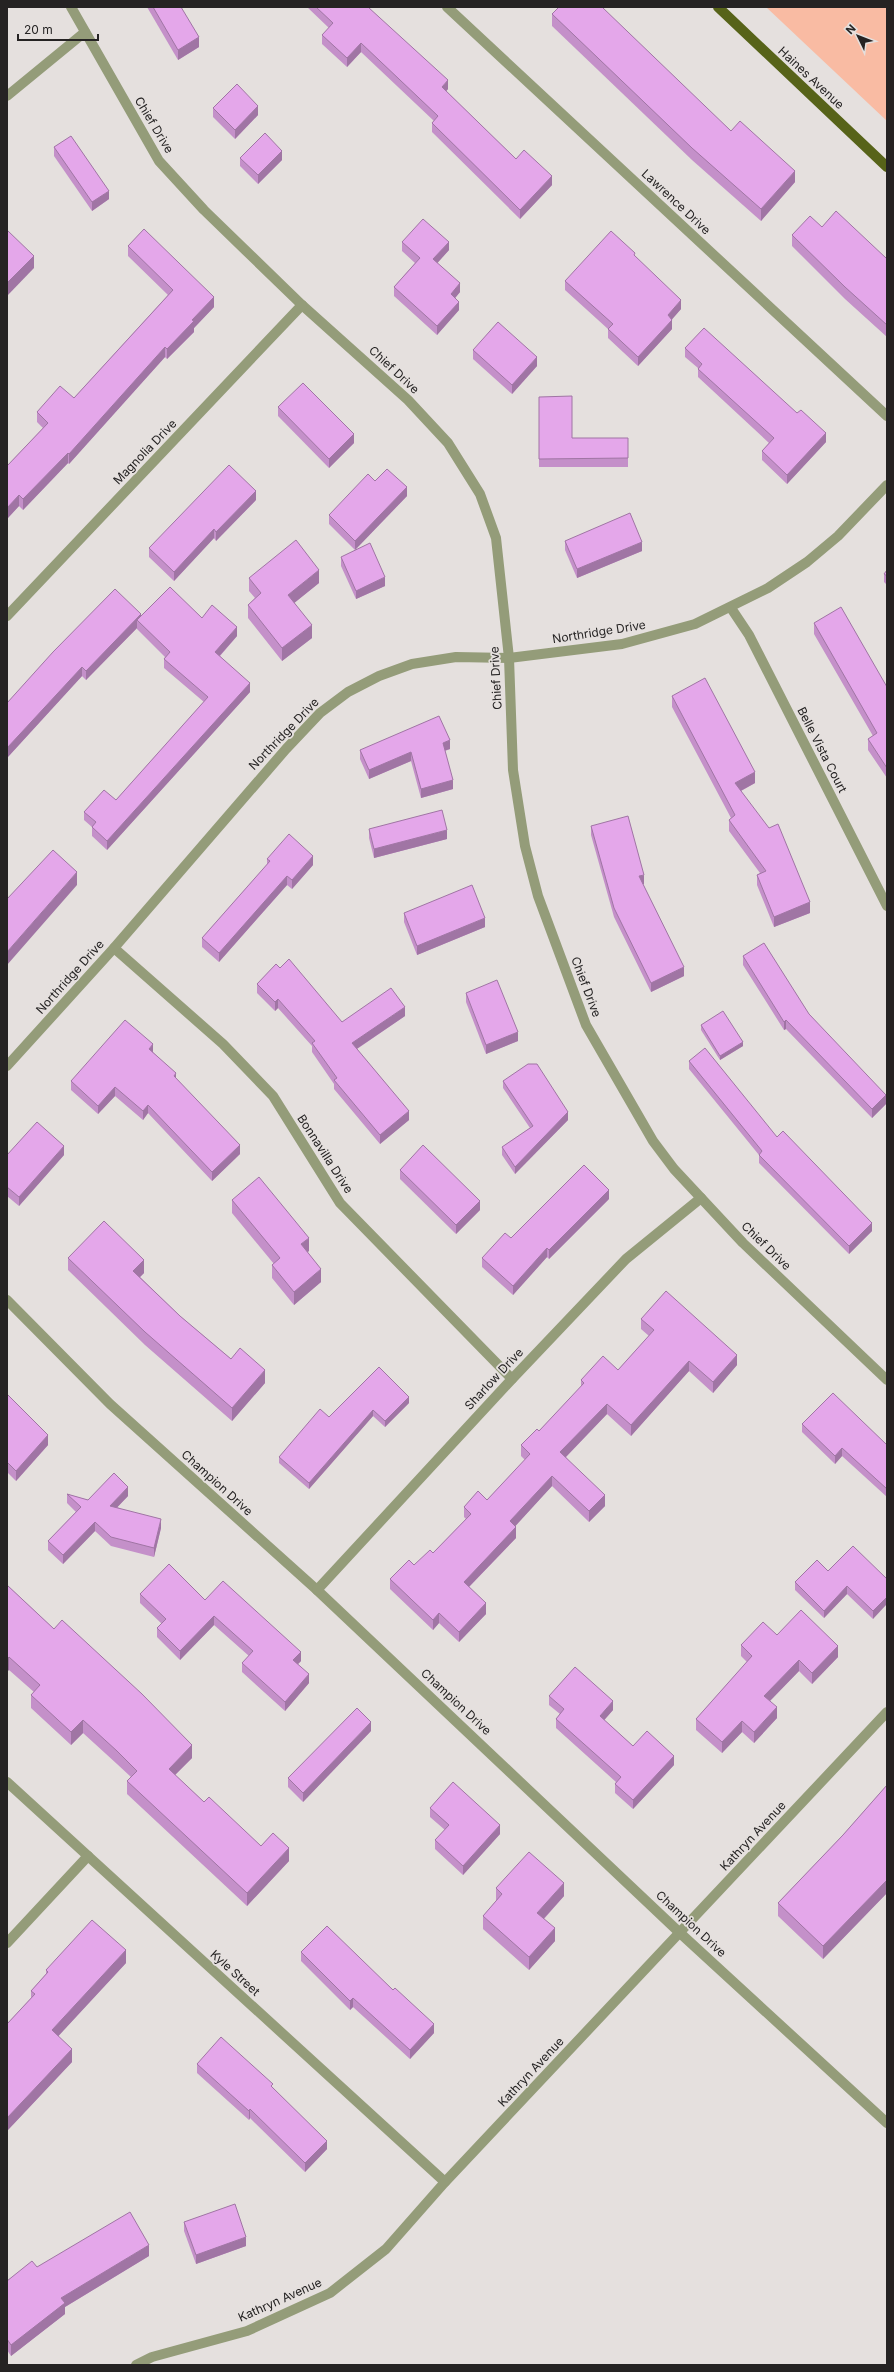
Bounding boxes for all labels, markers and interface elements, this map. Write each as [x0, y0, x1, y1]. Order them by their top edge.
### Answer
scale bar [18, 16, 98, 42]
north arrow [838, 16, 878, 56]
text: N [843, 21, 859, 37]
text: 20 m [24, 22, 53, 37]
street label: Haines Avenue [775, 43, 847, 112]
street label: Chief Drive [132, 94, 177, 156]
street label: Lawrence Drive [639, 166, 714, 237]
street label: Chief Drive [366, 343, 423, 397]
street label: Magnolia Drive [110, 416, 180, 487]
street label: Northridge Drive [551, 617, 647, 646]
street label: Chief Drive [486, 646, 505, 710]
street label: Northridge Drive [245, 694, 322, 773]
street label: Belle Vista Court [794, 704, 851, 795]
street label: Northridge Drive [32, 937, 107, 1017]
street label: Chief Drive [568, 955, 605, 1019]
street label: Bonnavilla Drive [294, 1111, 357, 1196]
street label: Chief Drive [738, 1218, 794, 1273]
street label: Sharlow Drive [461, 1345, 526, 1413]
street label: Champion Drive [179, 1447, 256, 1519]
street label: Champion Drive [418, 1665, 495, 1738]
street label: Kathryn Avenue [716, 1798, 789, 1874]
street label: Champion Drive [653, 1887, 730, 1960]
street label: Kyle Street [207, 1946, 263, 1999]
street label: Kathryn Avenue [494, 2034, 567, 2110]
street label: Kathryn Avenue [236, 2274, 324, 2325]

